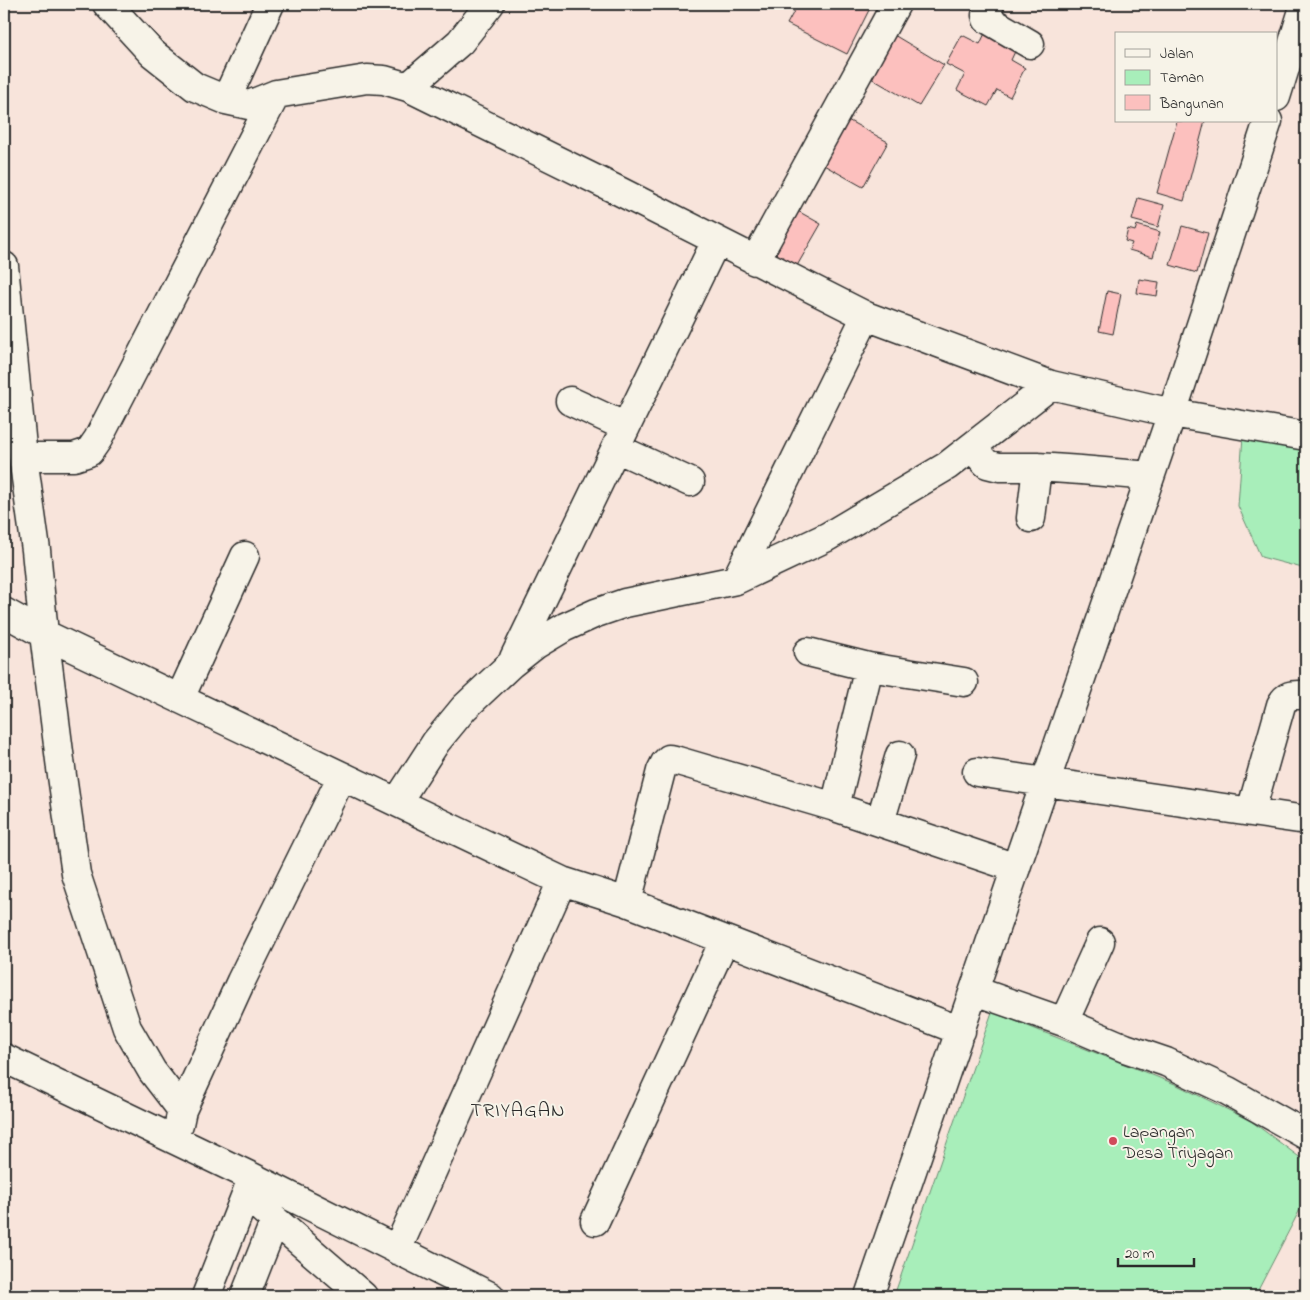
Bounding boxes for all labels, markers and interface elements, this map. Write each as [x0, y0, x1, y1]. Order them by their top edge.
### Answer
legend [1115, 32, 1278, 122]
text: Jalan [1160, 43, 1193, 65]
text: Taman [1160, 67, 1204, 89]
text: Bangunan [1159, 93, 1224, 116]
district label: TRIYAGAN [470, 1097, 566, 1126]
place label: Lapangan Desa Triyagan [1122, 1120, 1233, 1168]
marker: Lapangan Desa Triyagan [1107, 1135, 1119, 1147]
scale bar [1118, 1235, 1194, 1267]
text: 20 m [1125, 1243, 1155, 1265]

